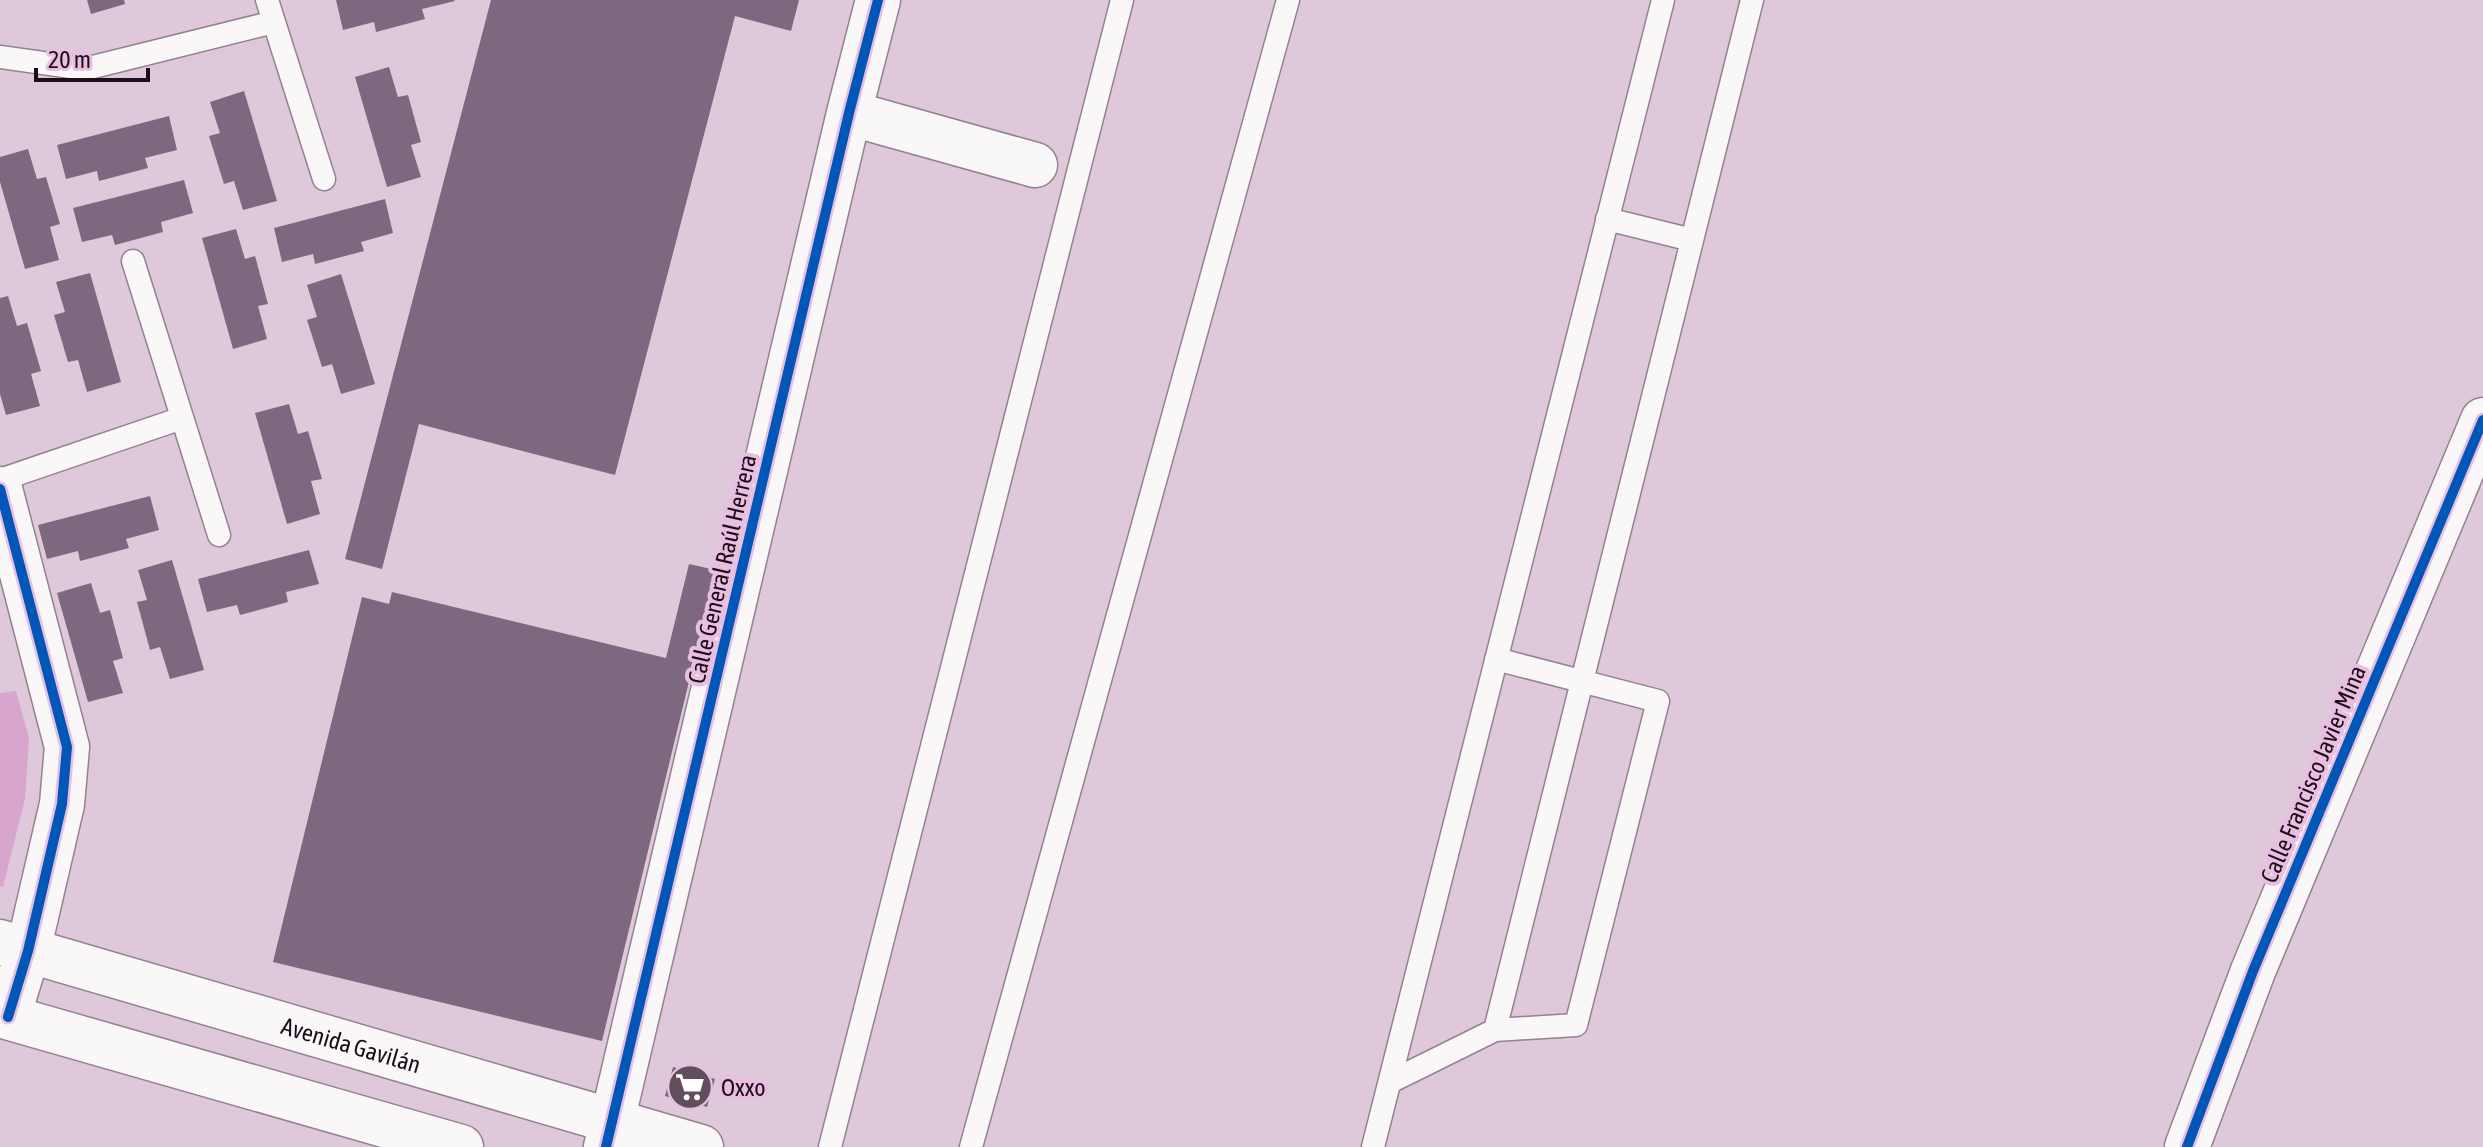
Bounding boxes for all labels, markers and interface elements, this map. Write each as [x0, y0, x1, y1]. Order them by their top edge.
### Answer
scale bar [36, 32, 148, 82]
text: 20 m [48, 46, 91, 73]
street label: Calle General Raúl Herrera [682, 452, 762, 686]
street label: Calle Francisco Javier Mina [2255, 661, 2371, 887]
street label: Avenida Gavilán [278, 1012, 424, 1078]
supermarket icon: Oxxo [666, 1063, 714, 1111]
place label: Oxxo [721, 1074, 765, 1101]

